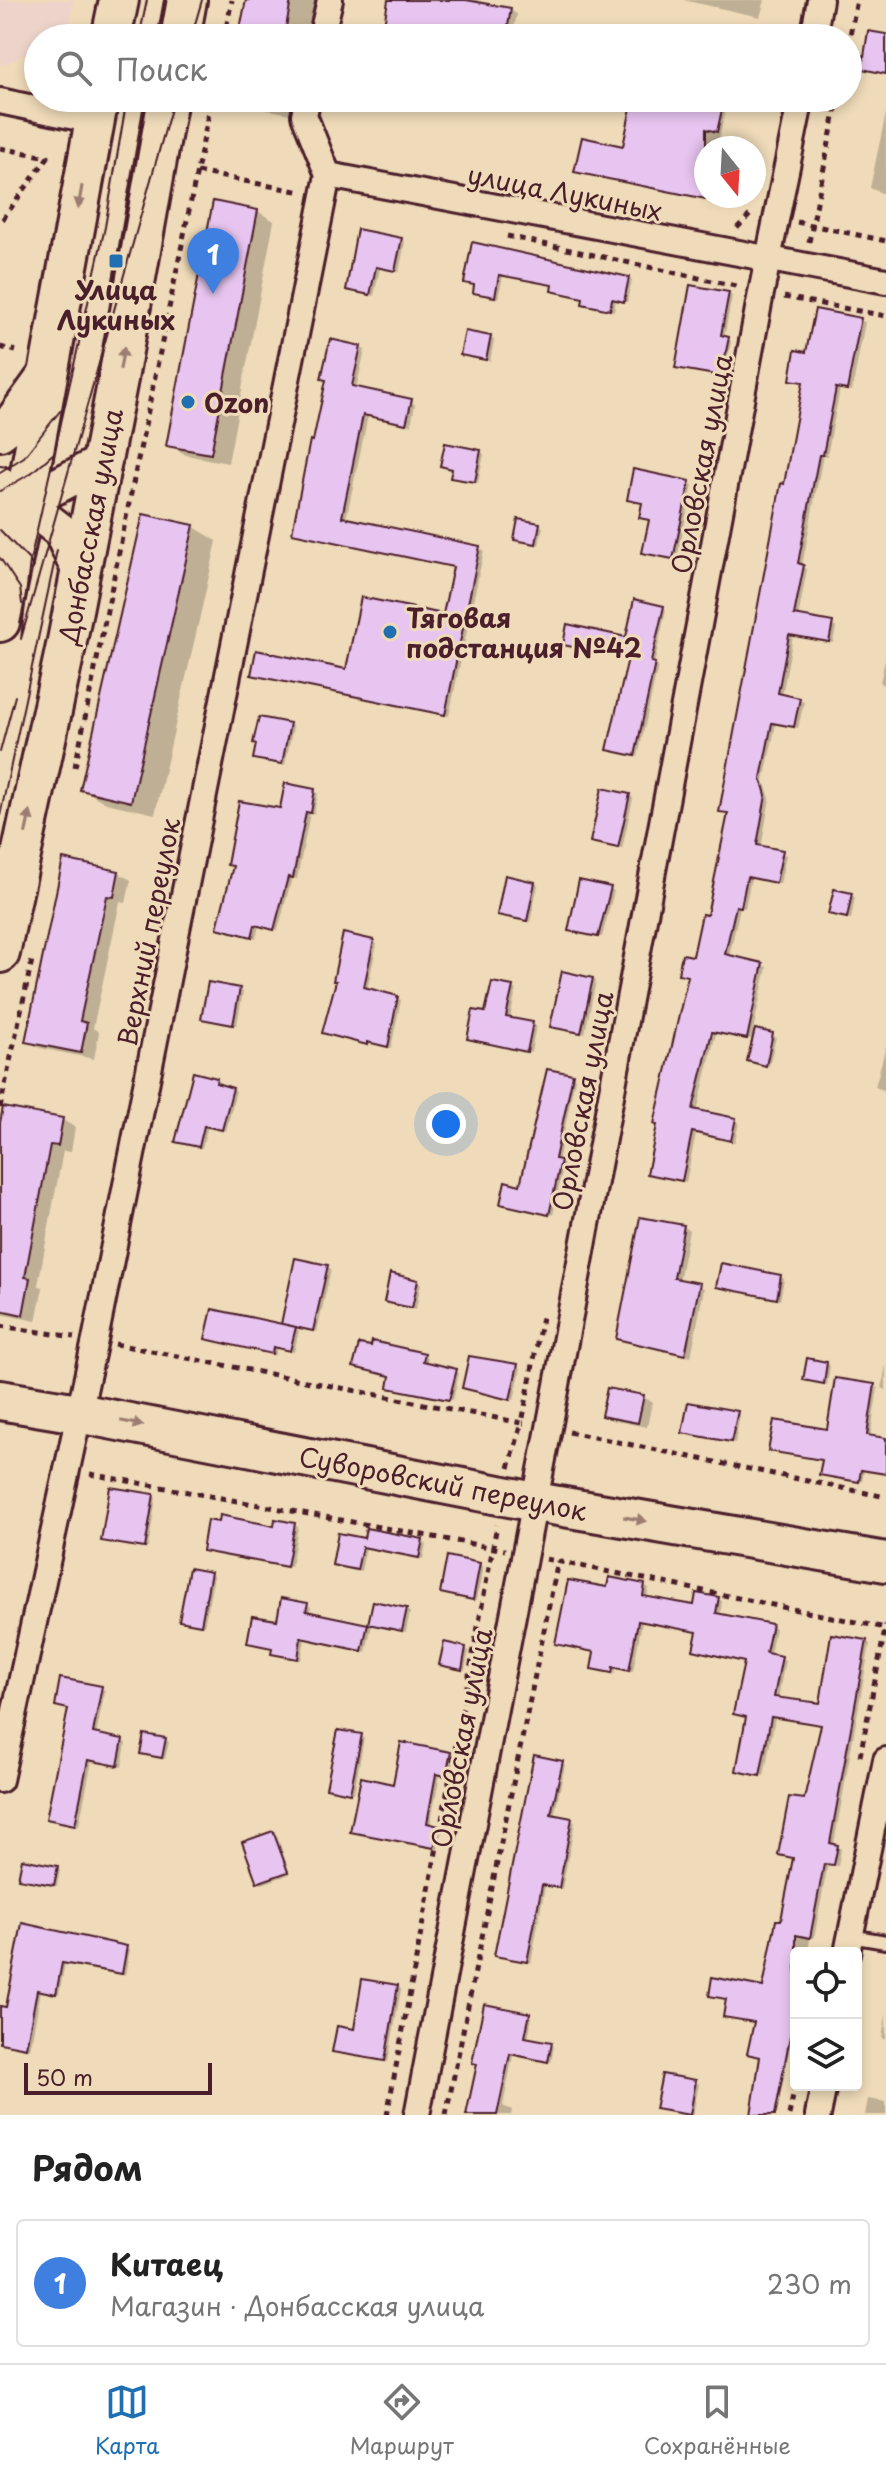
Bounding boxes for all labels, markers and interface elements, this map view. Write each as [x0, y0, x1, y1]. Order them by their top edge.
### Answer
search box [24, 24, 862, 112]
icon: search [52, 46, 96, 90]
text: Поиск [116, 46, 207, 91]
north arrow [694, 136, 766, 208]
street label: улица Лукиных [464, 154, 666, 230]
one-way arrow [74, 185, 86, 210]
pin: 1 [187, 228, 239, 294]
marker: Улица Лукиных [107, 252, 125, 270]
place label: Улица Лукиных [57, 270, 175, 339]
one-way arrow [116, 345, 129, 370]
street label: Орловская улица [661, 350, 742, 577]
place label: Ozon [204, 383, 269, 422]
marker: Ozon [179, 393, 197, 411]
street label: Донбасская улица [48, 404, 132, 648]
place label: Тяговая подстанция №42 [406, 598, 642, 667]
marker: Тяговая подстанция №42 [381, 623, 399, 641]
one-way arrow [22, 809, 35, 834]
street label: Верхний переулок [107, 814, 189, 1050]
street label: Орловская улица [542, 987, 623, 1214]
your location [426, 1104, 466, 1144]
one-way arrow [120, 1417, 145, 1430]
street label: Суворовский переулок [296, 1436, 591, 1530]
one-way arrow [623, 1513, 648, 1526]
street label: Орловская улица [421, 1624, 502, 1851]
map controls [790, 1947, 862, 2091]
button: locate [790, 1947, 862, 2019]
button: layers [790, 2019, 862, 2091]
scale bar [24, 2059, 212, 2095]
text: 50 m [36, 2060, 93, 2093]
text: Рядом [32, 2141, 143, 2193]
text: Китаец [110, 2241, 223, 2286]
text: 1 [54, 2264, 66, 2303]
text: 230 m [767, 2264, 852, 2303]
text: Магазин · Донбасская улица [110, 2286, 484, 2325]
tab: Карта [95, 2380, 160, 2461]
tab: Маршрут [350, 2380, 454, 2461]
tab: Сохранённые [644, 2380, 791, 2461]

